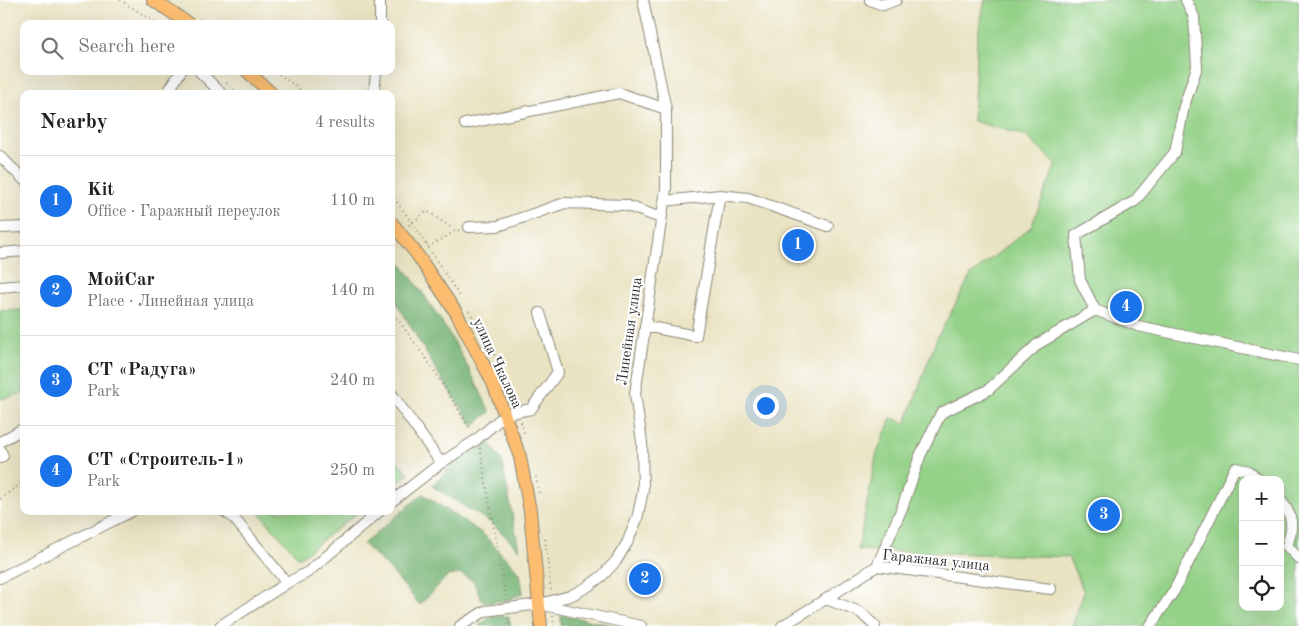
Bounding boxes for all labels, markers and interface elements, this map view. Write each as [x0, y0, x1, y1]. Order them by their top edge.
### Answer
search box [20, 20, 395, 75]
icon: search [38, 34, 66, 62]
text: Search here [78, 38, 175, 57]
text: Nearby [40, 112, 108, 133]
text: 4 results [315, 115, 375, 131]
text: Kit [87, 181, 114, 200]
text: 1 [51, 193, 61, 209]
text: 110 m [330, 193, 375, 209]
text: Office · Гаражный переулок [87, 204, 281, 220]
pin: 1 [782, 226, 814, 264]
text: МойCar [87, 271, 155, 290]
street label: Линейная улица [615, 276, 646, 386]
text: 2 [51, 283, 61, 299]
text: 140 m [330, 283, 375, 299]
pin: 4 [1110, 288, 1142, 326]
text: Place · Линейная улица [87, 294, 254, 310]
street label: улица Чкалова [469, 316, 524, 412]
text: СТ «Радуга» [87, 361, 197, 380]
text: 3 [51, 373, 61, 389]
text: 240 m [330, 373, 375, 389]
text: Park [87, 384, 120, 400]
your location [753, 393, 779, 419]
text: СТ «Строитель-1» [87, 451, 245, 470]
text: 4 [51, 463, 61, 479]
text: 250 m [330, 463, 375, 479]
text: Park [87, 474, 120, 490]
map controls [1239, 476, 1284, 611]
button: + [1239, 476, 1284, 521]
pin: 3 [1088, 496, 1120, 534]
button: − [1239, 521, 1284, 566]
street label: Гаражная улица [881, 548, 991, 575]
pin: 2 [629, 560, 661, 598]
button: locate [1239, 566, 1284, 611]

